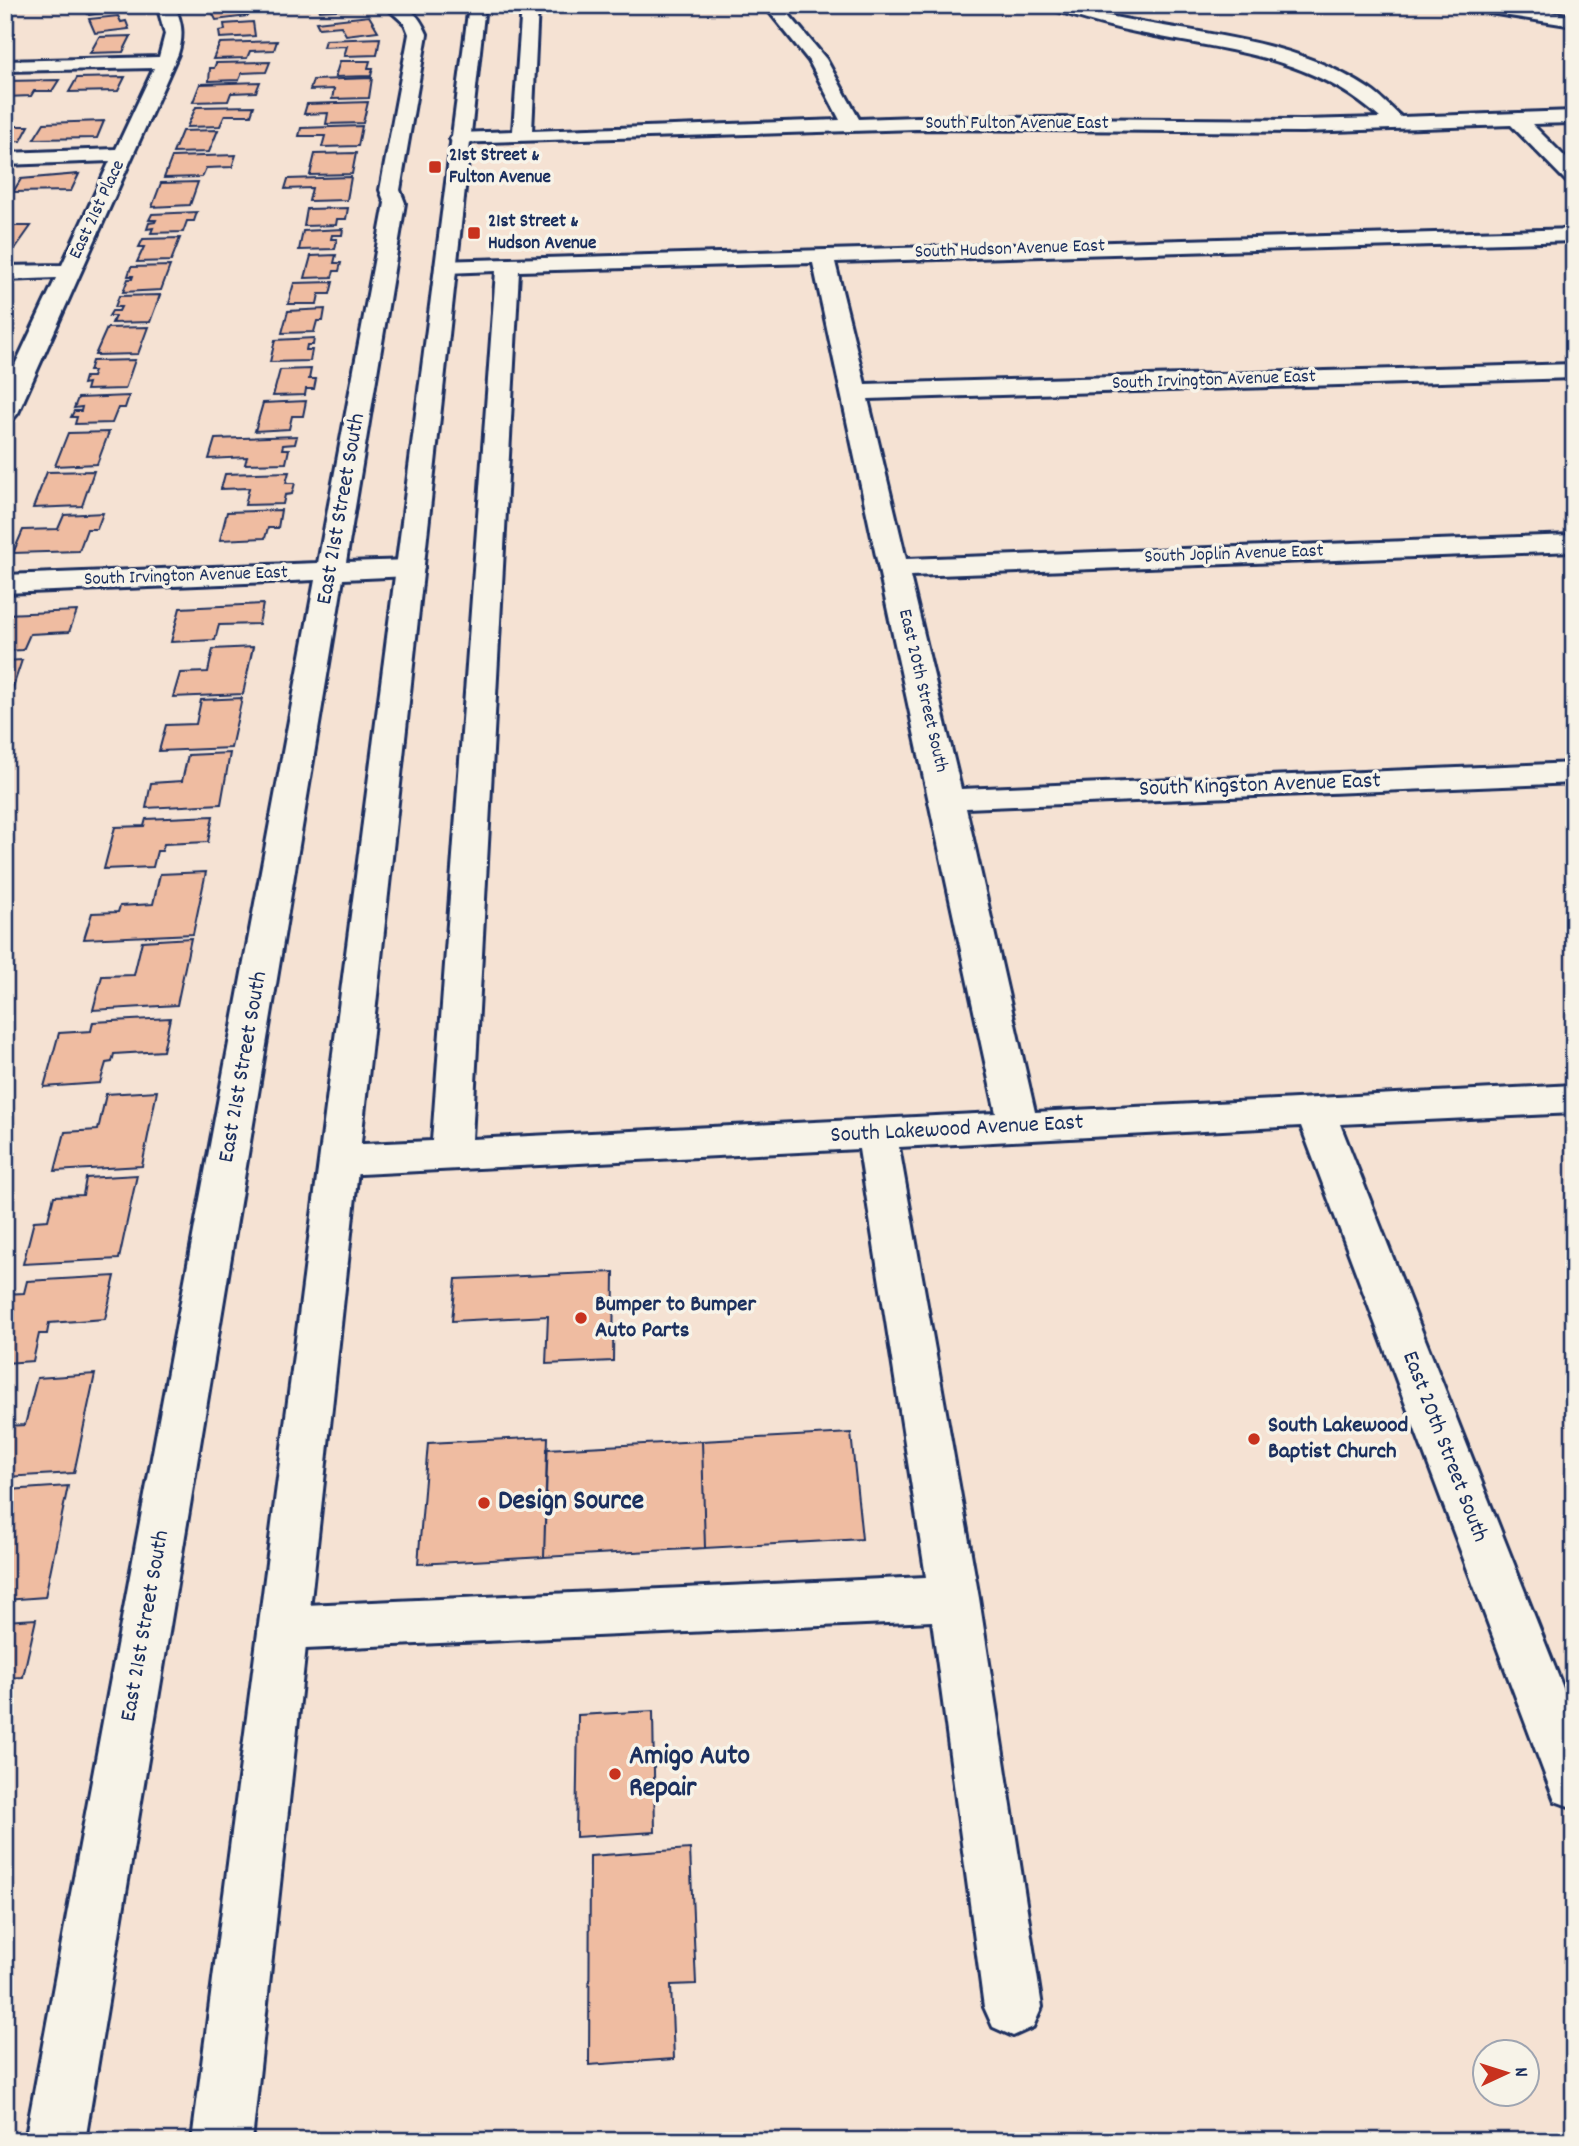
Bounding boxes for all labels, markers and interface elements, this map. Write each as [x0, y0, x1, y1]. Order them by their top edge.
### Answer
street label: South Fulton Avenue East [925, 111, 1109, 138]
place label: 21st Street & Fulton Avenue [449, 143, 551, 192]
street label: East 21st Place [63, 156, 133, 264]
marker: 21st Street & Fulton Avenue [427, 159, 443, 175]
place label: 21st Street & Hudson Avenue [488, 209, 596, 258]
marker: 21st Street & Hudson Avenue [466, 225, 482, 241]
street label: South Hudson Avenue East [914, 233, 1106, 267]
street label: South Irvington Avenue East [1112, 364, 1316, 398]
street label: East 21st Street South [309, 411, 375, 607]
street label: South Joplin Avenue East [1144, 538, 1324, 572]
street label: South Irvington Avenue East [84, 560, 288, 594]
street label: East 20th Street South [890, 607, 954, 775]
street label: South Kingston Avenue East [1138, 765, 1382, 807]
street label: East 21st Street South [211, 969, 277, 1165]
street label: South Lakewood Avenue East [830, 1107, 1084, 1153]
place label: Bumper to Bumper Auto Parts [595, 1289, 756, 1348]
marker: Bumper to Bumper Auto Parts [573, 1310, 589, 1326]
street label: East 20th Street South [1392, 1347, 1496, 1547]
place label: South Lakewood Baptist Church [1268, 1410, 1408, 1469]
marker: South Lakewood Baptist Church [1246, 1431, 1262, 1447]
place label: Design Source [498, 1483, 644, 1523]
marker: Design Source [476, 1495, 492, 1511]
street label: East 21st Street South [113, 1528, 179, 1724]
place label: Amigo Auto Repair [629, 1738, 750, 1810]
marker: Amigo Auto Repair [607, 1766, 623, 1782]
north arrow [1470, 2038, 1540, 2108]
text: N [1506, 2066, 1533, 2078]

